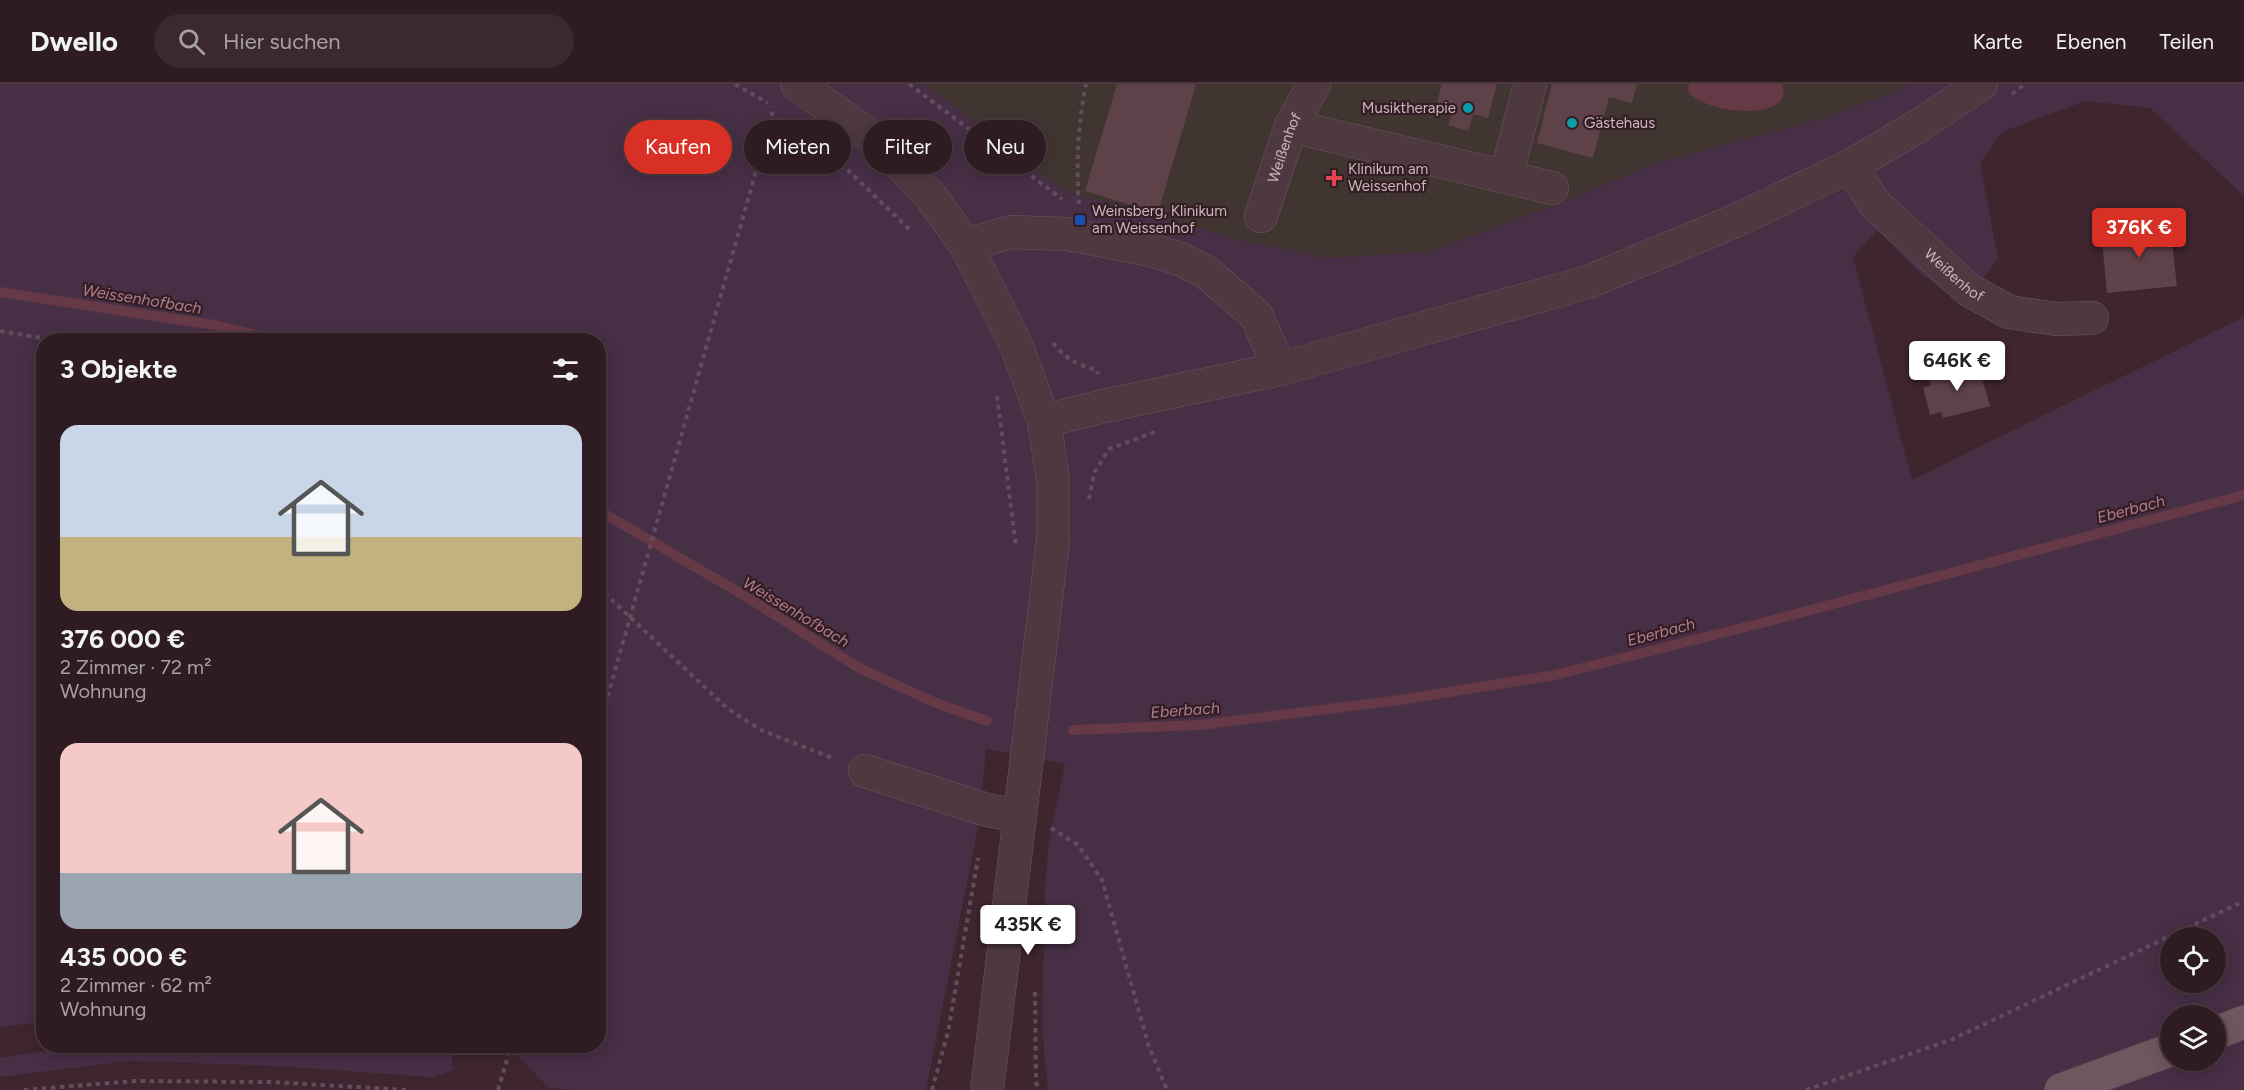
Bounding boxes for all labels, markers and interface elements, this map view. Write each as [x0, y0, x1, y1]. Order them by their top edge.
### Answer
search box [154, 14, 574, 68]
text: Dwello [30, 24, 118, 58]
icon: search [175, 25, 208, 58]
text: Hier suchen [223, 28, 341, 55]
text: Karte [1973, 29, 2022, 54]
text: Ebenen [2055, 29, 2127, 54]
text: Teilen [2160, 29, 2214, 54]
place label: Musiktherapie [1362, 99, 1456, 117]
marker: Musiktherapie [1461, 101, 1475, 115]
street label: Weißenhof [1264, 109, 1306, 185]
place label: Gästehaus [1584, 114, 1655, 132]
marker: Gästehaus [1565, 116, 1579, 130]
chip: Kaufen [624, 120, 732, 174]
chip: Mieten [744, 120, 851, 174]
chip: Filter [863, 120, 952, 174]
chip: Neu [964, 120, 1046, 174]
place label: Klinikum am Weissenhof [1348, 160, 1428, 195]
marker: Klinikum am Weissenhof [1325, 169, 1343, 187]
place label: Weinsberg, Klinikum am Weissenhof [1092, 202, 1227, 237]
pin: 376K € [2090, 208, 2188, 259]
marker: Weinsberg, Klinikum am Weissenhof [1073, 213, 1087, 227]
text: 376K € [2106, 215, 2172, 239]
street label: Weißenhof [1921, 245, 1987, 306]
water label: Weissenhofbach [81, 280, 203, 318]
pin: 646K € [1908, 341, 2006, 392]
text: 646K € [1923, 348, 1991, 372]
text: 3 Objekte [60, 353, 177, 385]
icon: filters [549, 353, 582, 386]
icon: home [267, 464, 375, 572]
water label: Eberbach [2095, 491, 2167, 527]
water label: Weissenhofbach [739, 573, 853, 651]
water label: Eberbach [1625, 614, 1697, 650]
text: 376 000 € [60, 623, 185, 655]
text: 2 Zimmer · 72 m² [60, 655, 211, 679]
text: Wohnung [60, 679, 146, 703]
water label: Eberbach [1150, 698, 1220, 722]
icon: home [267, 782, 375, 890]
pin: 435K € [979, 905, 1077, 956]
text: 435K € [994, 912, 1062, 936]
map controls [2160, 927, 2226, 1071]
button: locate [2160, 927, 2226, 993]
text: 435 000 € [60, 941, 187, 973]
text: 2 Zimmer · 62 m² [60, 973, 212, 997]
text: Wohnung [60, 997, 146, 1021]
button: layers [2160, 1005, 2226, 1071]

